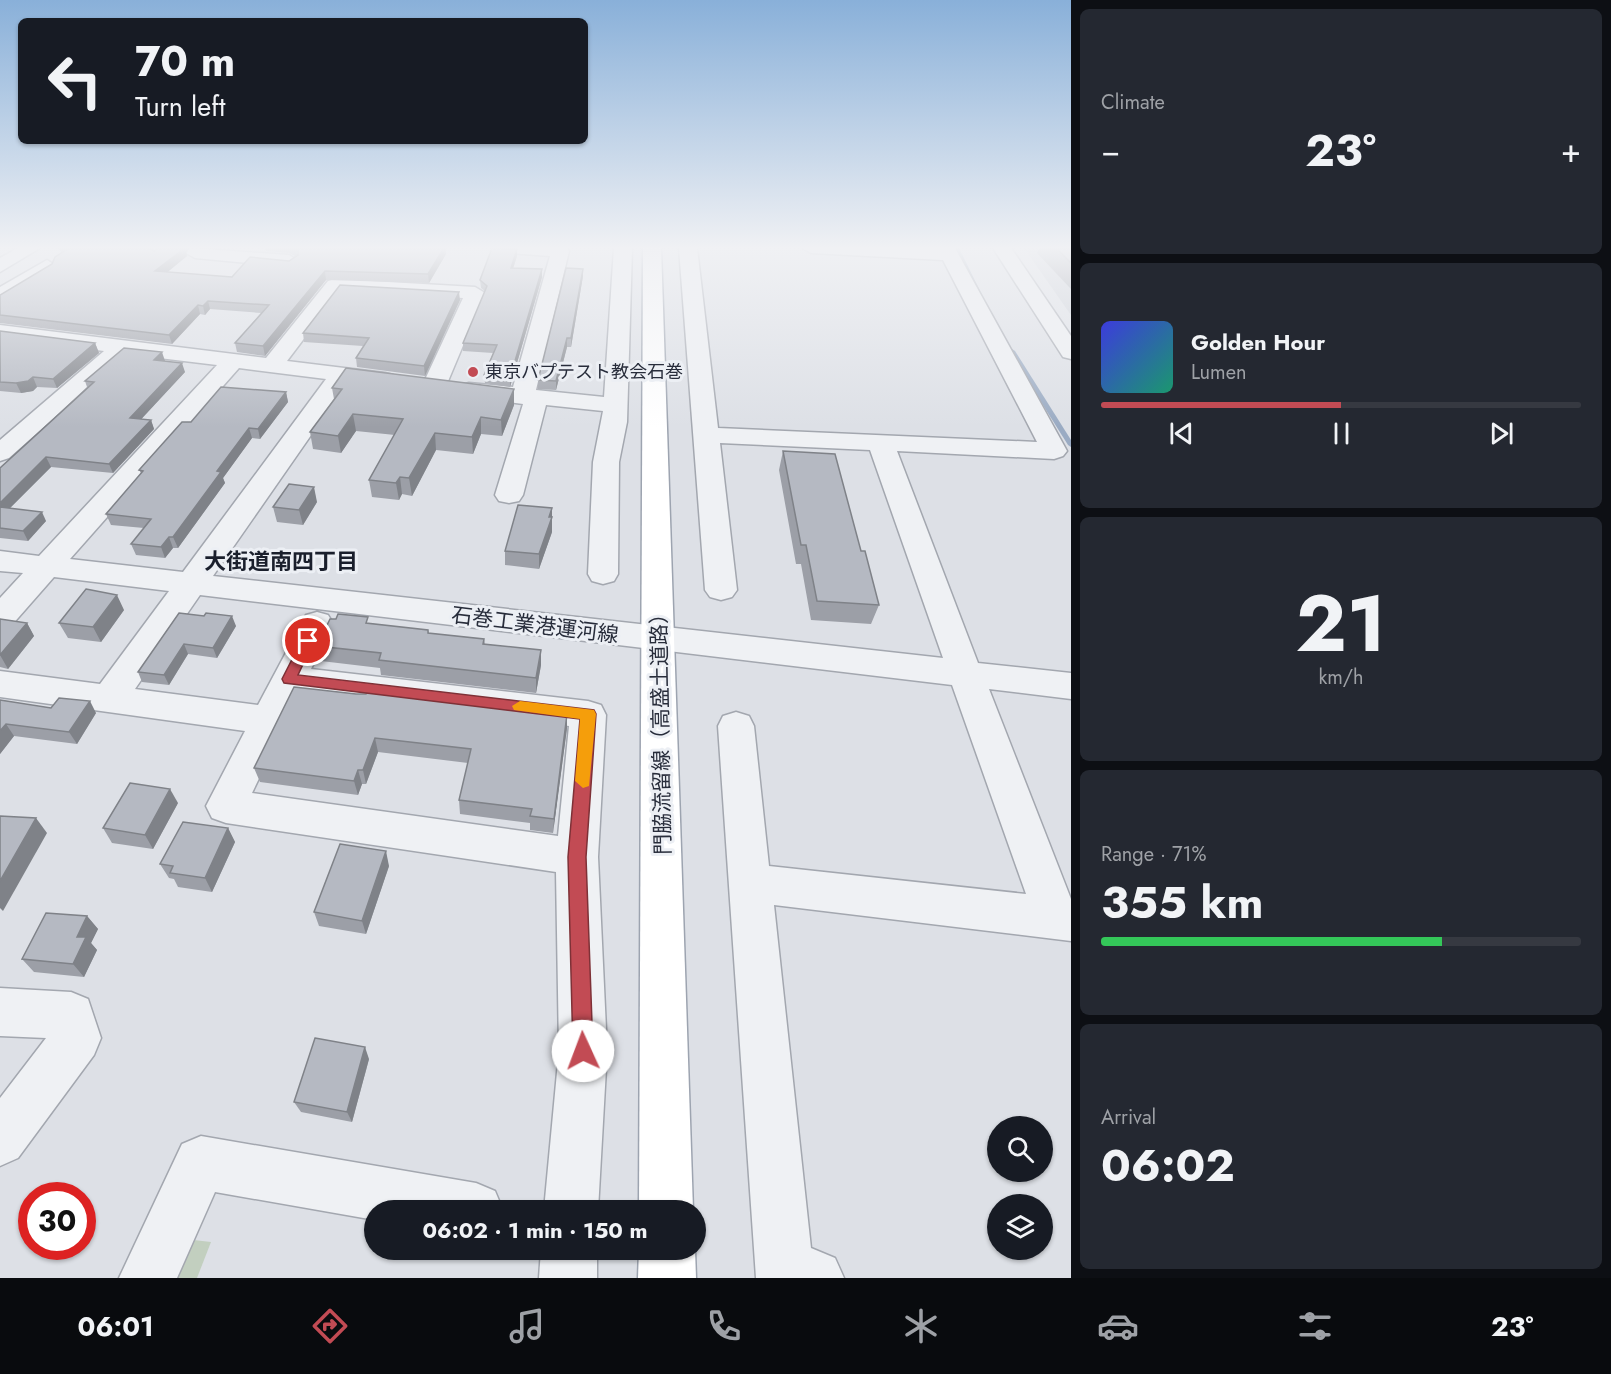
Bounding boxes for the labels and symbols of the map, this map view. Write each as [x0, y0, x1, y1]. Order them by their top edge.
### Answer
place label: 東京バプテスト教会石巻 [485, 359, 683, 385]
marker: 東京バプテスト教会石巻 [466, 365, 480, 379]
district label: 大街道南四丁目 [204, 545, 358, 577]
street label: 石巻工業港運河線 [450, 600, 620, 650]
street label: 門脇流留線（高盛土道路） [644, 603, 678, 855]
pin [282, 615, 333, 666]
position arrow [551, 1019, 615, 1083]
speed limit sign: 30 [18, 1182, 96, 1260]

